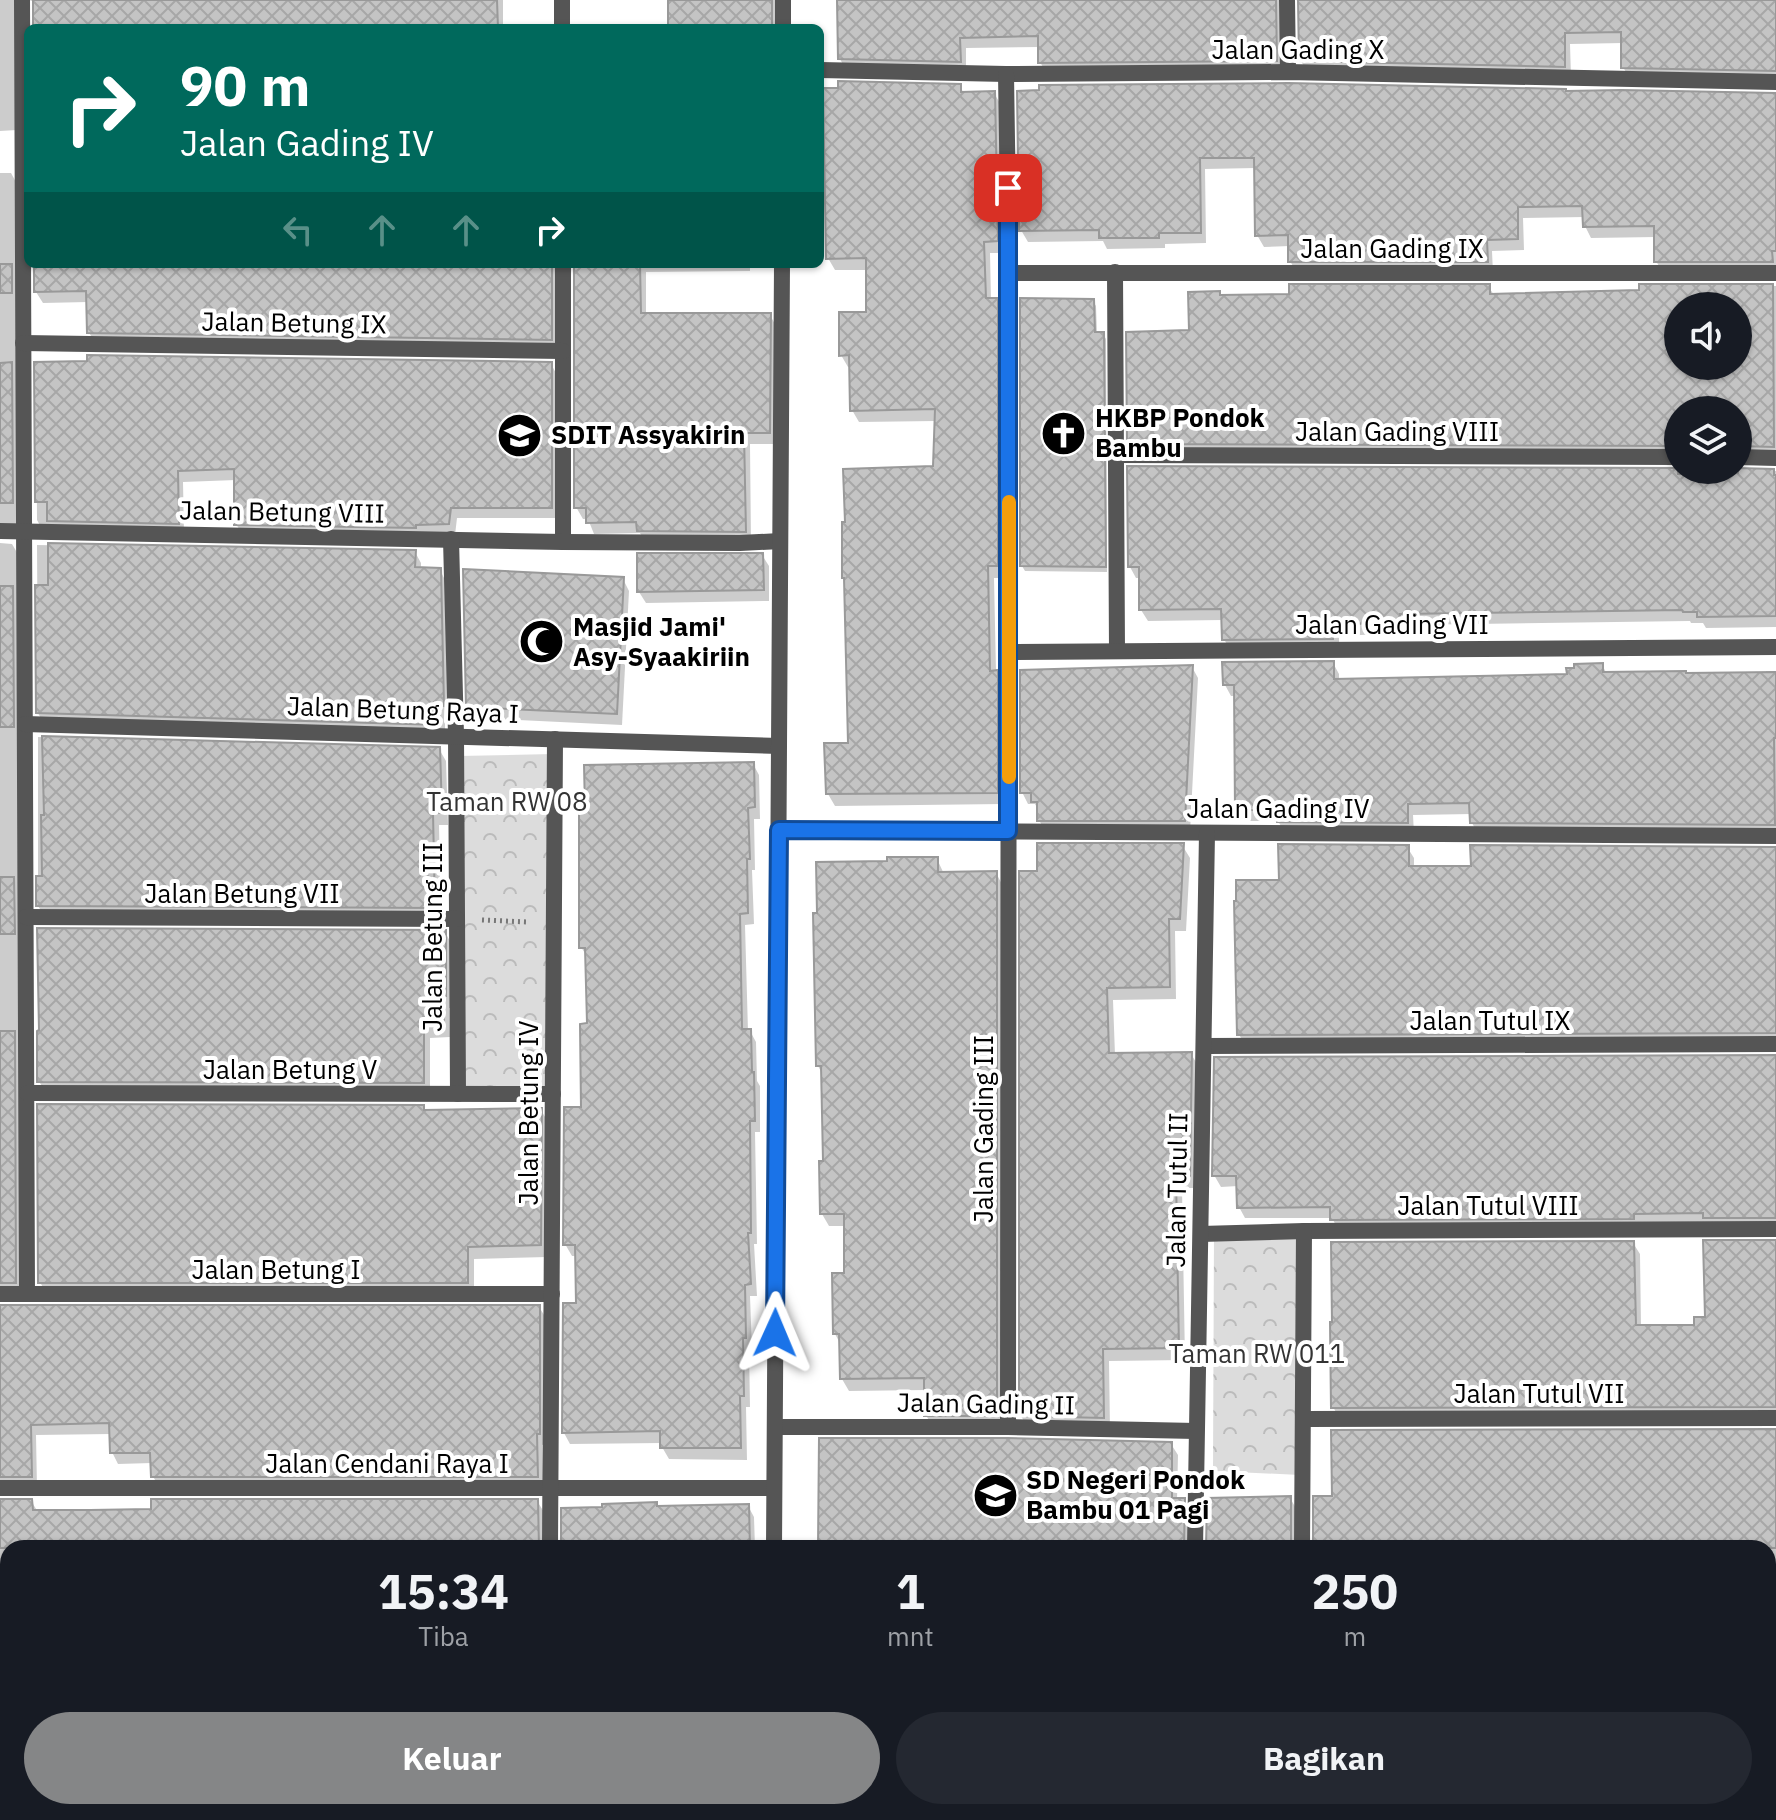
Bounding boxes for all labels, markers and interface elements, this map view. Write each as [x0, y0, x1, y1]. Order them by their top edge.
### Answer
street label: Jalan Gading X [1211, 32, 1385, 66]
text: 90 m [180, 49, 310, 121]
icon: right [48, 56, 152, 160]
text: Jalan Gading IV [180, 119, 434, 166]
pin [974, 154, 1042, 222]
icon: arrive [986, 166, 1030, 210]
icon: left [276, 208, 320, 252]
icon: ahead [360, 208, 404, 252]
icon: ahead [444, 208, 488, 252]
icon: right [528, 208, 572, 252]
street label: Jalan Gading IX [1300, 231, 1484, 265]
map controls [1664, 292, 1752, 484]
button: sound [1664, 292, 1752, 380]
street label: Jalan Betung IX [201, 303, 387, 341]
button: layers [1664, 396, 1752, 484]
place label: HKBP Pondok Bambu [1095, 400, 1265, 464]
church icon: HKBP Pondok Bambu [1040, 409, 1088, 457]
school or university icon: SDIT Assyakirin [496, 411, 544, 459]
street label: Jalan Gading VIII [1295, 414, 1499, 448]
place label: SDIT Assyakirin [551, 417, 746, 451]
street label: Jalan Betung VIII [179, 492, 385, 530]
street label: Jalan Gading VII [1295, 607, 1489, 641]
place label: Masjid Jami' Asy-Syaakiriin [573, 609, 750, 673]
mosque icon: Masjid Jami' Asy-Syaakiriin [518, 618, 566, 666]
street label: Jalan Betung Raya I [287, 688, 520, 730]
park label: Taman RW 08 [426, 784, 588, 818]
street label: Jalan Gading IV [1186, 791, 1370, 825]
street label: Jalan Betung III [415, 842, 449, 1032]
street label: Jalan Betung VII [144, 876, 340, 910]
street label: Jalan Tutul IX [1410, 1003, 1570, 1037]
street label: Jalan Betung IV [511, 1020, 545, 1206]
street label: Jalan Gading III [966, 1035, 1000, 1223]
street label: Jalan Betung V [203, 1052, 377, 1086]
street label: Jalan Tutul II [1158, 1112, 1194, 1268]
street label: Jalan Tutul VIII [1397, 1188, 1579, 1222]
street label: Jalan Betung I [191, 1252, 361, 1286]
position arrow [733, 1291, 817, 1375]
park label: Taman RW 011 [1169, 1336, 1345, 1370]
street label: Jalan Tutul VII [1453, 1376, 1625, 1410]
street label: Jalan Gading II [897, 1384, 1075, 1422]
street label: Jalan Cendani Raya I [265, 1446, 509, 1480]
place label: SD Negeri Pondok Bambu 01 Pagi [1026, 1462, 1245, 1526]
school or university icon: SD Negeri Pondok Bambu 01 Pagi [971, 1471, 1019, 1519]
text: 15:34 [378, 1560, 509, 1622]
text: 1 [896, 1560, 925, 1622]
text: 250 [1312, 1560, 1398, 1622]
text: Tiba [418, 1619, 469, 1653]
text: mnt [887, 1619, 934, 1653]
text: m [1343, 1619, 1366, 1653]
button: Keluar [24, 1712, 880, 1804]
button: Bagikan [896, 1712, 1752, 1804]

